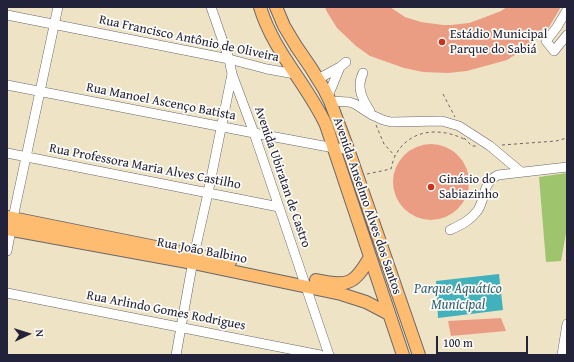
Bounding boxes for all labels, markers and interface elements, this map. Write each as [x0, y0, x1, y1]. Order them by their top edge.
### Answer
street label: Rua Francisco Antônio de Oliveira [98, 12, 280, 66]
place label: Estádio Municipal Parque do Sabiá [450, 27, 547, 58]
marker: Estádio Municipal Parque do Sabiá [437, 37, 447, 47]
street label: Rua Manoel Ascenço Batista [85, 80, 237, 124]
street label: Avenida Ubiratan de Castro [250, 104, 314, 250]
street label: Avenida Anselmo Alves dos Santos [329, 115, 405, 297]
street label: Rua Professora Maria Alves Castilho [48, 141, 242, 193]
place label: Ginásio do Sabiazinho [439, 172, 499, 203]
marker: Ginásio do Sabiazinho [426, 182, 436, 192]
street label: Rua João Balbino [156, 235, 248, 267]
water label: Parque Aquático Municipal [414, 281, 502, 314]
street label: Rua Arlindo Gomes Rodrigues [85, 288, 247, 334]
north arrow [8, 314, 48, 354]
scale bar [438, 328, 530, 354]
text: N [32, 329, 48, 337]
text: 100 m [443, 334, 473, 351]

